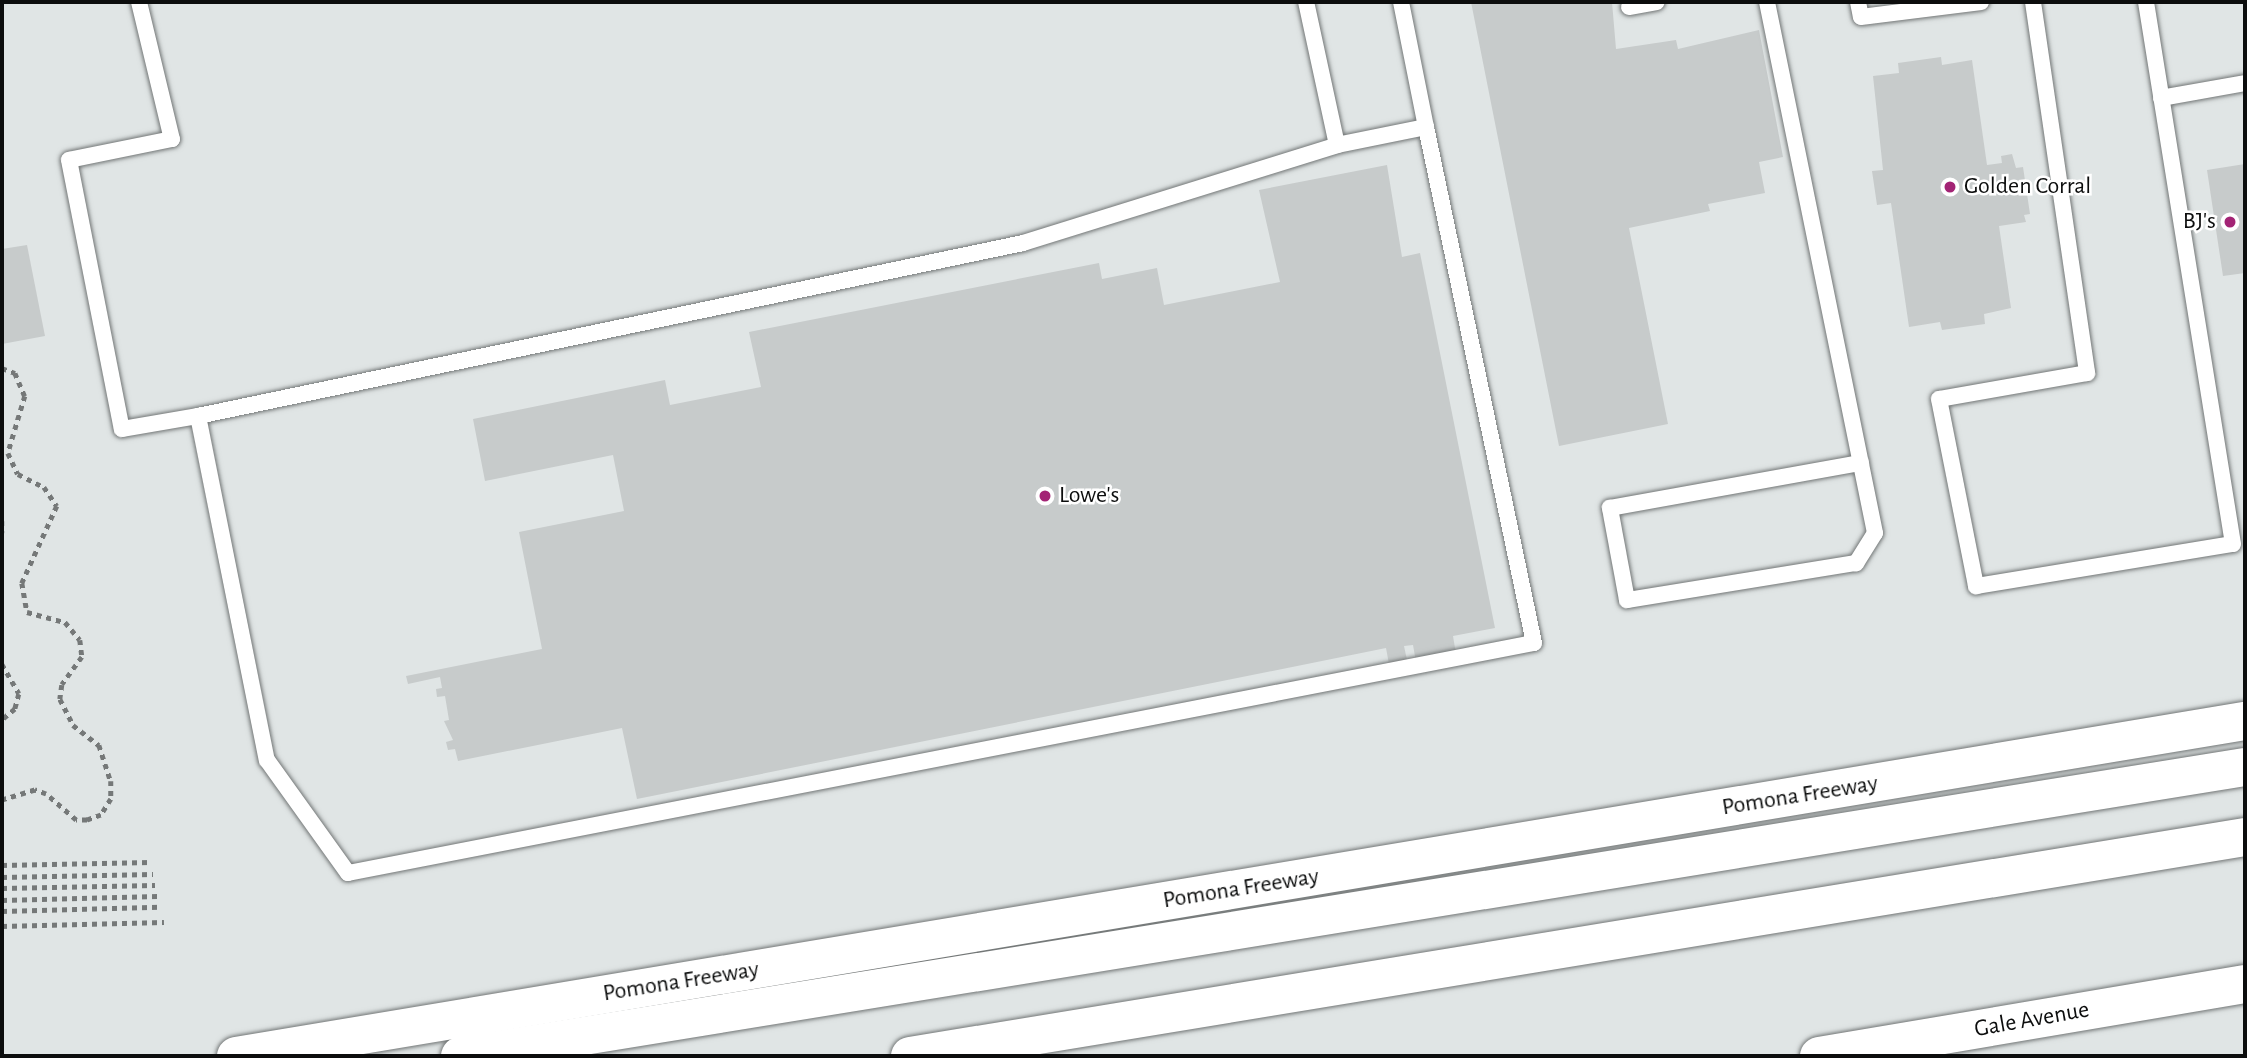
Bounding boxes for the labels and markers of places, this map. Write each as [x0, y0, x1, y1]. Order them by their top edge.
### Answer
place label: Golden Corral [1964, 173, 2091, 201]
marker: Golden Corral [1942, 179, 1958, 195]
place label: BJ's [2183, 208, 2216, 236]
marker: BJ's [2222, 214, 2238, 230]
place label: Lowe's [1059, 482, 1119, 510]
marker: Lowe's [1037, 488, 1053, 504]

